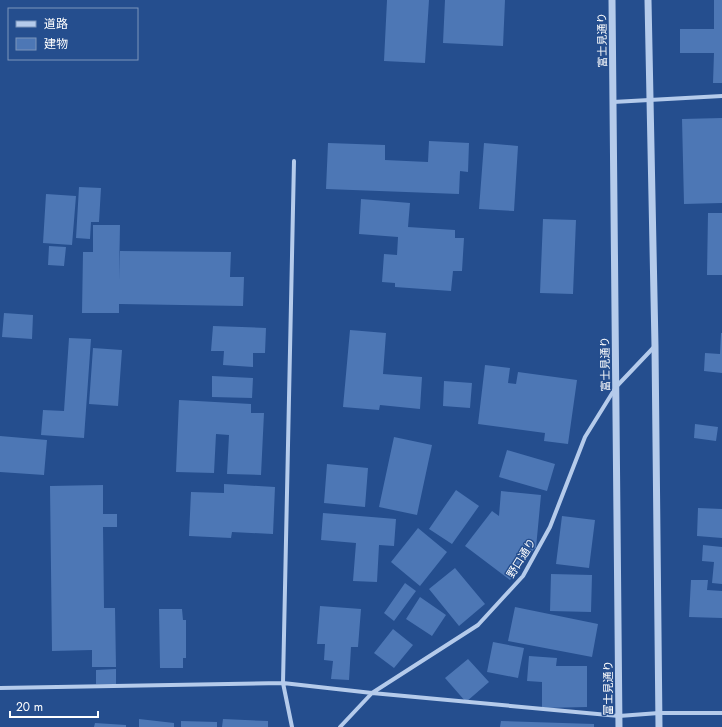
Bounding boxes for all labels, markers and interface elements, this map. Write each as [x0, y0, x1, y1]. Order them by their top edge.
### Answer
legend [8, 8, 138, 60]
street label: 富士見通り [594, 12, 610, 68]
text: 道路 [44, 15, 68, 33]
text: 建物 [44, 35, 68, 53]
street label: 富士見通り [597, 336, 613, 392]
street label: 野口通り [503, 535, 539, 581]
street label: 富士見通り [600, 661, 616, 716]
scale bar [10, 693, 98, 719]
text: 20 m [16, 698, 43, 716]

